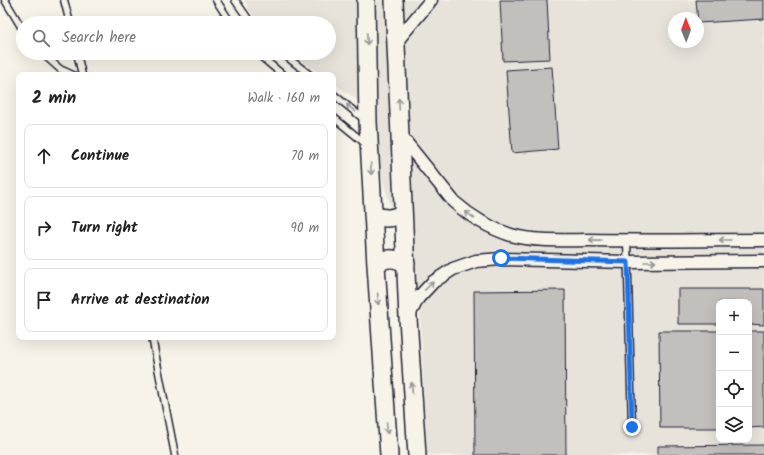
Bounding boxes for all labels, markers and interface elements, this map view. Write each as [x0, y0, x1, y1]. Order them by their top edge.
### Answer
north arrow [668, 12, 704, 48]
search box [16, 16, 336, 60]
text: Search here [62, 26, 136, 50]
icon: search [30, 27, 52, 49]
one-way arrow [363, 32, 371, 45]
text: 2 min [32, 85, 76, 112]
text: Walk · 160 m [248, 88, 320, 109]
one-way arrow [395, 98, 402, 111]
one-way arrow [345, 104, 356, 113]
text: Continue [71, 144, 129, 168]
icon: ahead [33, 145, 55, 167]
text: 70 m [291, 146, 319, 167]
one-way arrow [367, 162, 374, 175]
one-way arrow [465, 211, 476, 219]
text: Turn right [71, 216, 138, 240]
icon: right [33, 217, 55, 239]
text: 90 m [291, 218, 319, 239]
one-way arrow [589, 236, 602, 244]
one-way arrow [719, 236, 732, 244]
route start [492, 249, 510, 267]
one-way arrow [643, 258, 656, 266]
one-way arrow [424, 281, 434, 291]
text: Arrive at destination [71, 288, 210, 312]
icon: arrive [33, 289, 55, 311]
one-way arrow [375, 292, 382, 305]
map controls [716, 299, 752, 443]
button: + [716, 299, 752, 335]
button: − [716, 335, 752, 371]
button: locate [716, 371, 752, 407]
one-way arrow [409, 382, 416, 395]
button: layers [716, 407, 752, 443]
route end [623, 418, 641, 436]
one-way arrow [384, 421, 391, 434]

